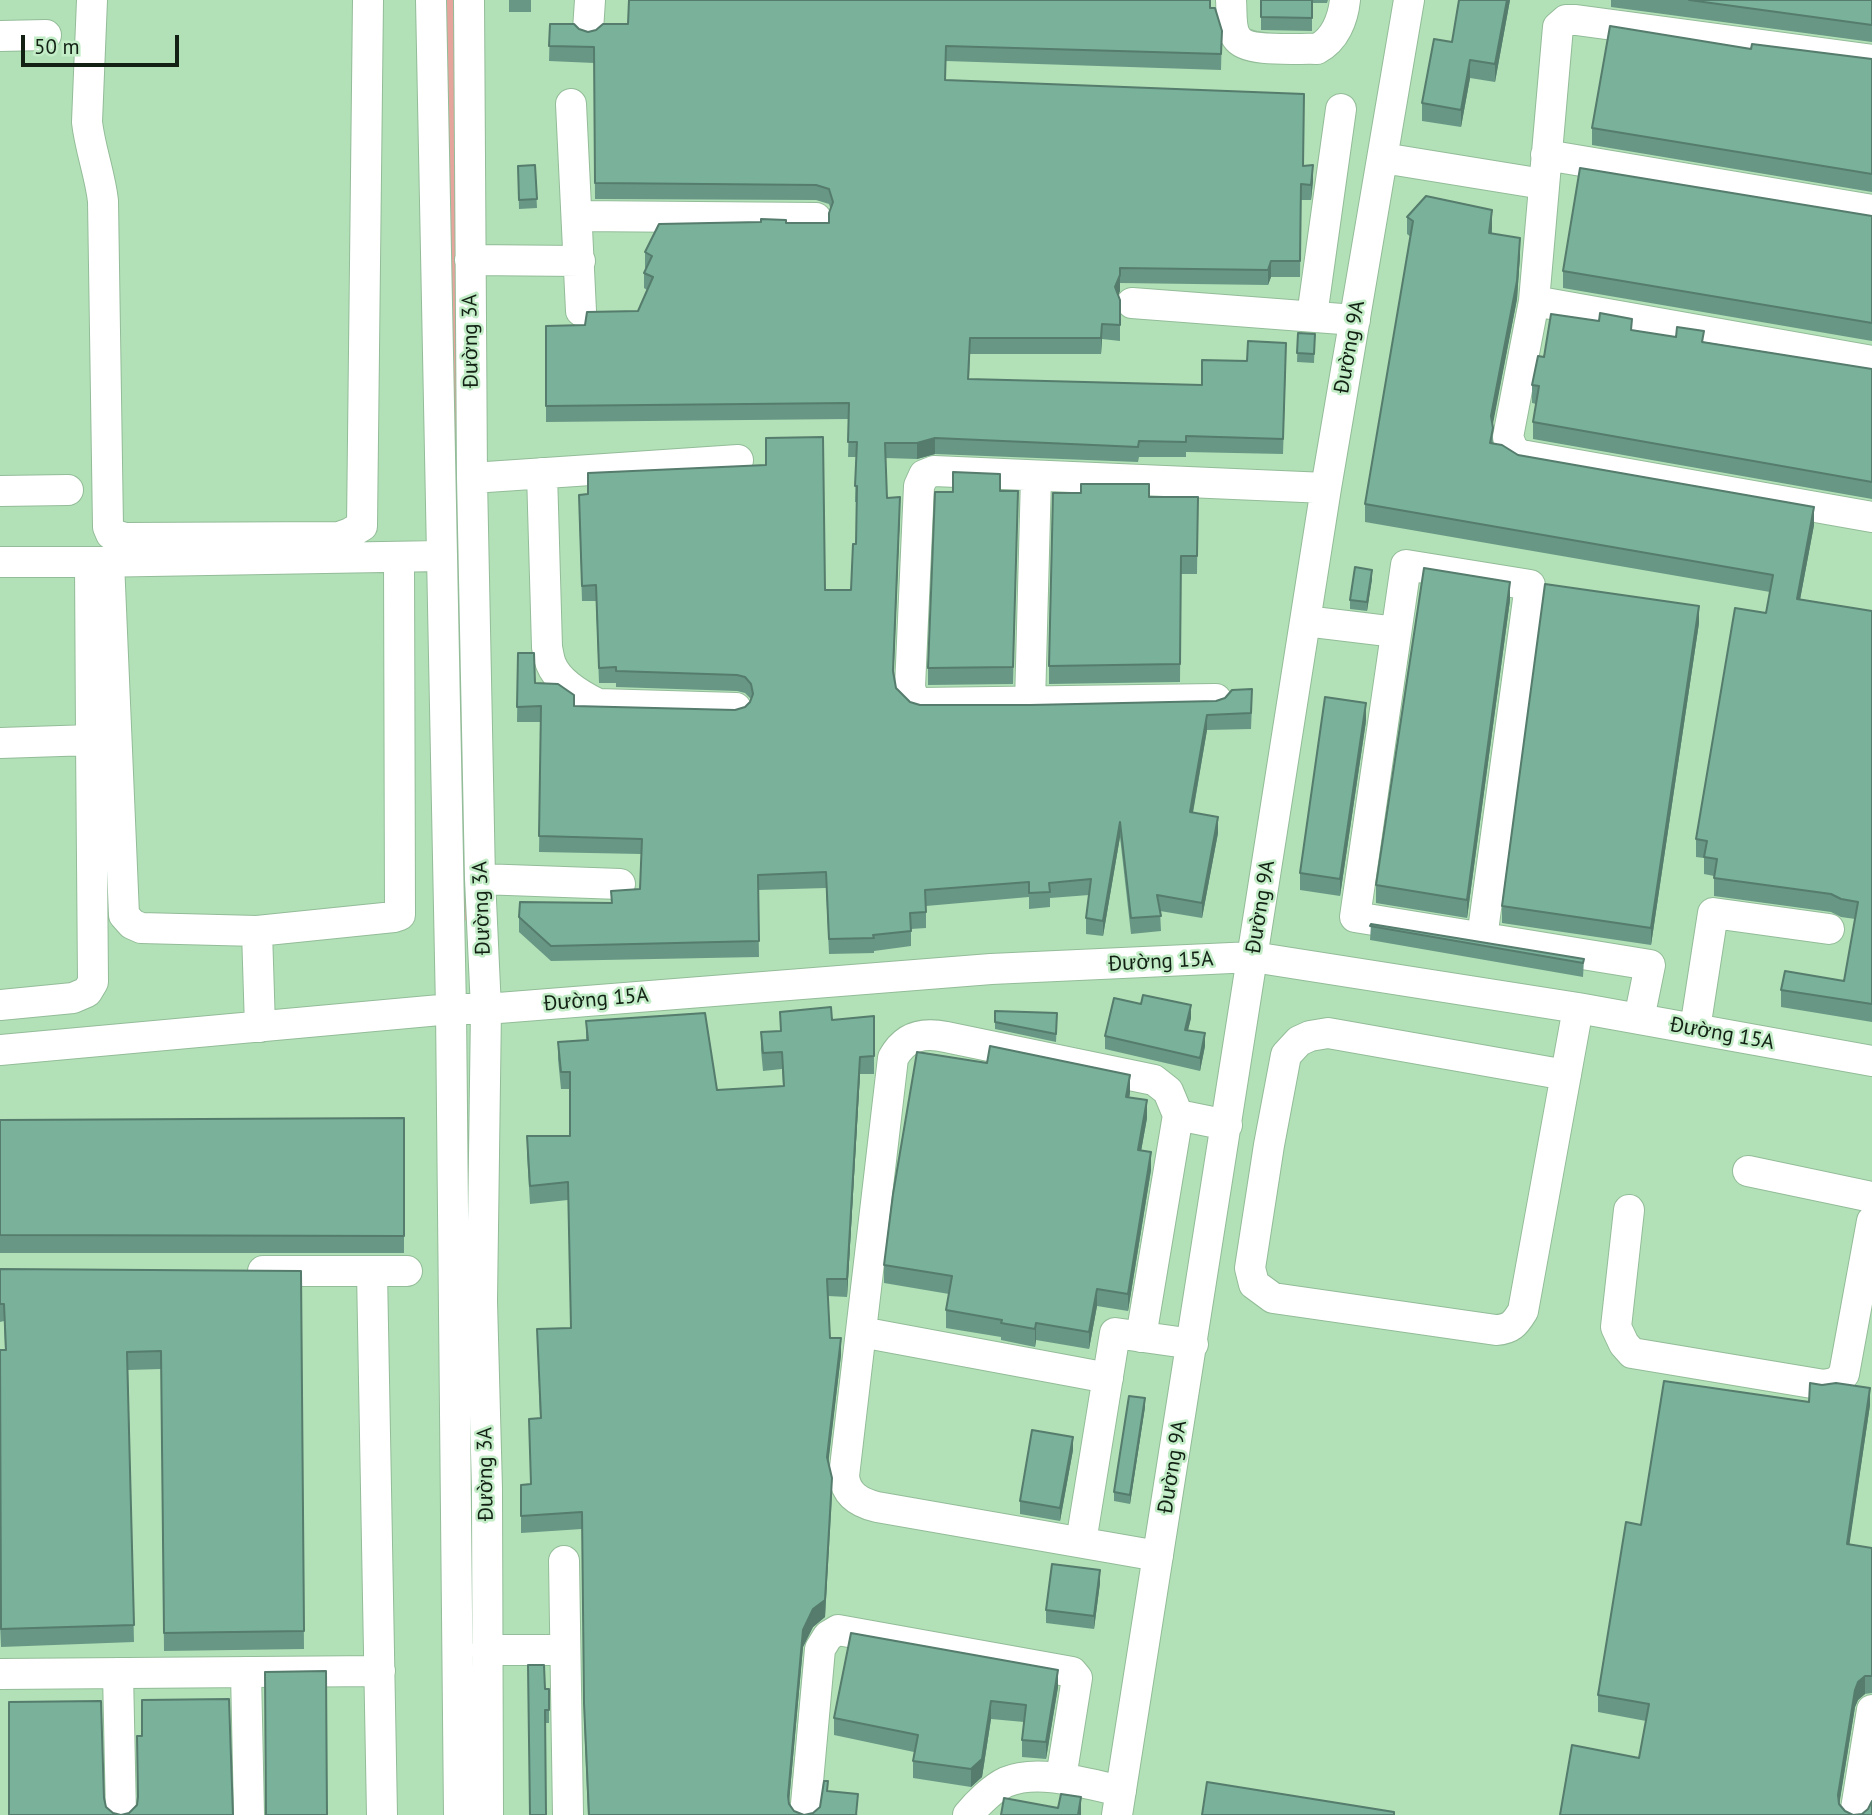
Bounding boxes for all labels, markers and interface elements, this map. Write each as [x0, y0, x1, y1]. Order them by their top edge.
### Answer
scale bar [24, 21, 182, 65]
text: 50 m [34, 33, 80, 60]
street label: Đường 3A [458, 294, 484, 388]
street label: Đường 9A [1329, 299, 1371, 395]
street label: Đường 9A [1241, 859, 1281, 955]
street label: Đường 3A [468, 861, 496, 955]
street label: Đường 15A [1108, 947, 1214, 977]
street label: Đường 15A [543, 983, 649, 1017]
street label: Đường 15A [1668, 1012, 1776, 1056]
street label: Đường 9A [1153, 1419, 1193, 1515]
street label: Đường 3A [473, 1427, 499, 1521]

